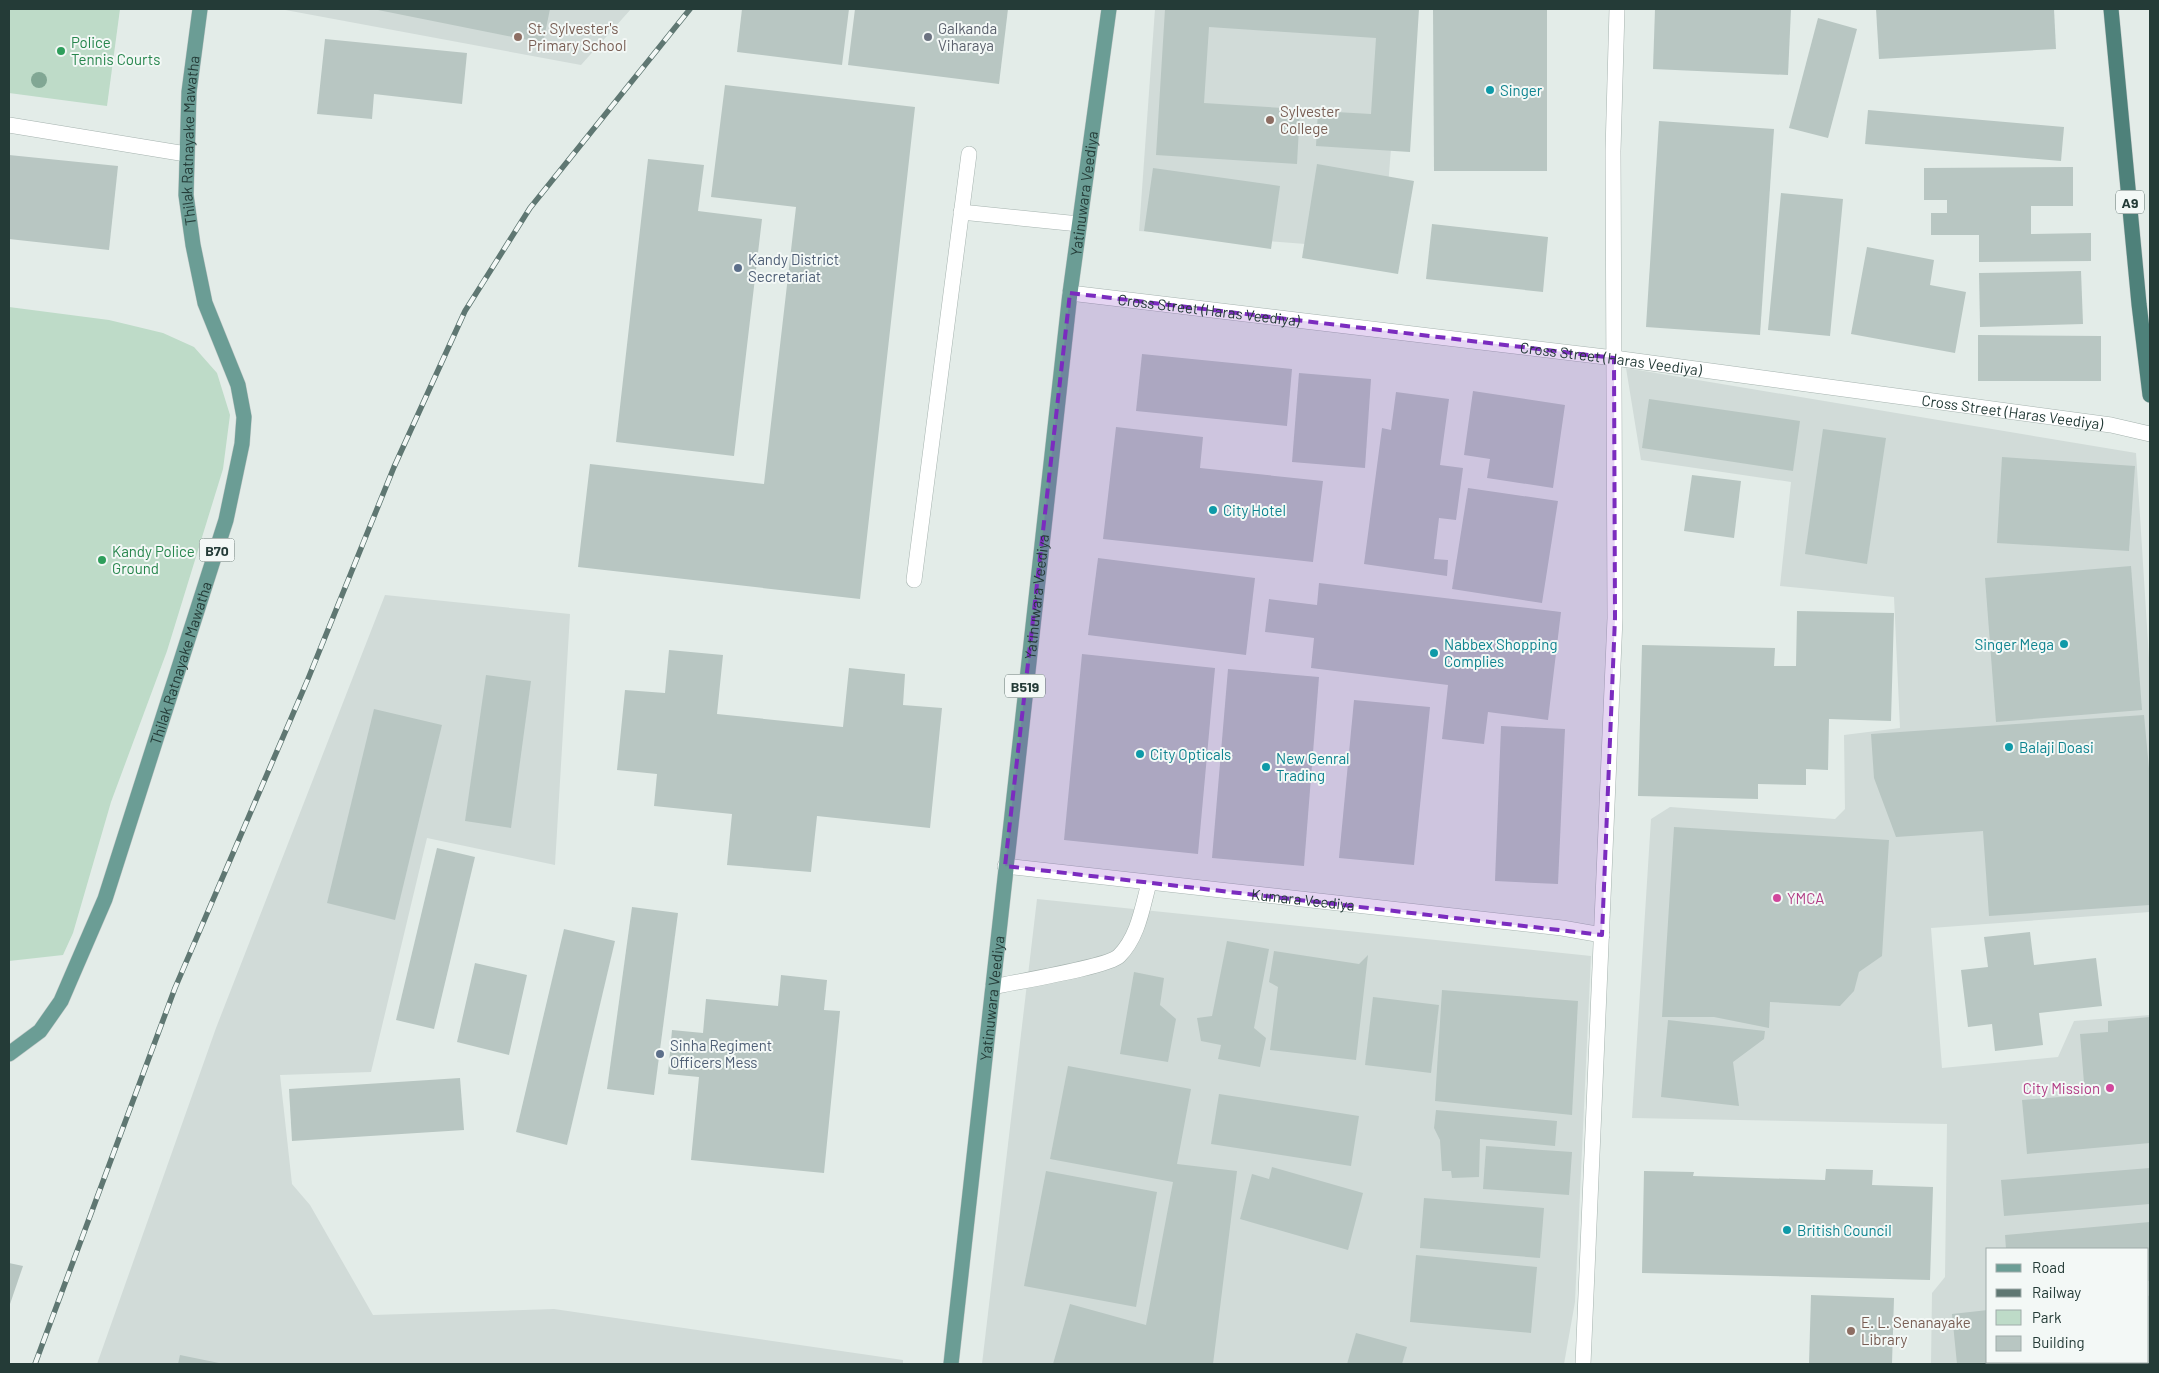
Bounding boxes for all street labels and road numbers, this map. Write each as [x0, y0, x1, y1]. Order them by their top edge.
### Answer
street label: Thilak Ratnayake Mawatha [177, 54, 203, 227]
street label: Yatinuwara Veediya [1066, 130, 1101, 257]
road number: A9 [2116, 190, 2144, 213]
street label: Cross Street (Haras Veediya) [1117, 290, 1301, 329]
street label: Cross Street (Haras Veediya) [1519, 338, 1703, 379]
street label: Cross Street (Haras Veediya) [1921, 391, 2105, 433]
street label: Yatinuwara Veediya [1020, 533, 1052, 660]
road number: B70 [200, 538, 234, 562]
street label: Thilak Ratnayake Mawatha [146, 579, 215, 747]
road number: B519 [1005, 674, 1045, 698]
street label: Kumara Veediya [1250, 884, 1356, 914]
street label: Yatinuwara Veediya [976, 935, 1008, 1062]

